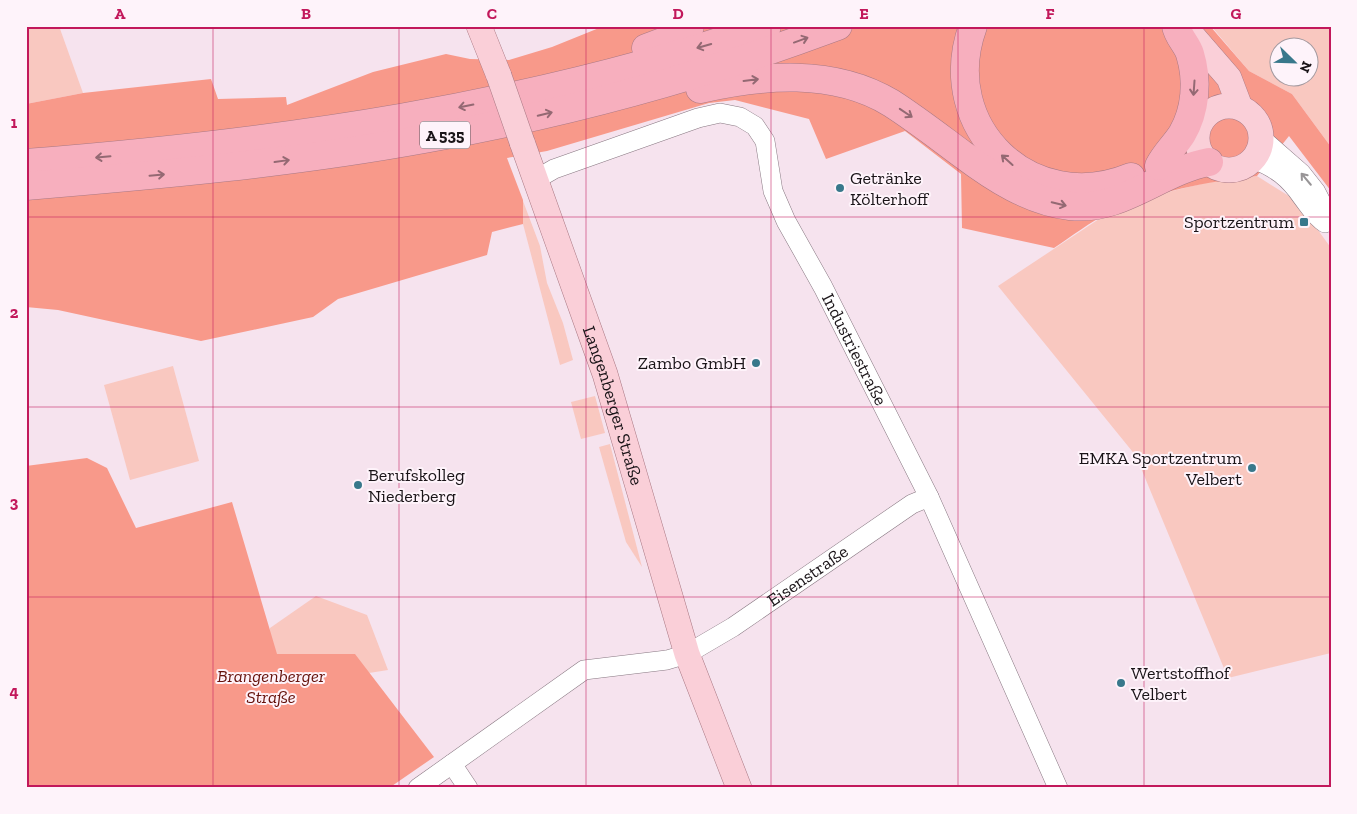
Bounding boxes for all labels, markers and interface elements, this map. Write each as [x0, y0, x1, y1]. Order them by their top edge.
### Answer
text: A [115, 4, 126, 23]
text: B [301, 4, 311, 23]
text: C [487, 4, 497, 23]
text: D [672, 4, 684, 23]
text: E [859, 4, 869, 23]
text: F [1045, 4, 1055, 23]
text: G [1231, 4, 1242, 23]
one-way arrow [792, 35, 808, 44]
north arrow [1270, 38, 1320, 88]
one-way arrow [696, 42, 712, 52]
text: N [1295, 59, 1315, 75]
one-way arrow [742, 75, 758, 85]
one-way arrow [1190, 80, 1199, 96]
one-way arrow [459, 102, 475, 111]
one-way arrow [898, 108, 912, 118]
one-way arrow [536, 109, 552, 118]
text: 1 [11, 113, 18, 132]
road number: A 535 [420, 122, 470, 148]
one-way arrow [95, 152, 111, 162]
one-way arrow [1001, 155, 1014, 166]
one-way arrow [273, 156, 289, 166]
place label: Getränke Költerhoff [850, 167, 930, 210]
one-way arrow [149, 170, 165, 180]
one-way arrow [1300, 173, 1311, 186]
marker: Getränke Költerhoff [834, 182, 846, 194]
one-way arrow [1051, 200, 1067, 209]
place label: Sportzentrum [1184, 211, 1294, 233]
marker: Sportzentrum [1298, 216, 1310, 228]
street label: Industriestraße [817, 290, 892, 409]
text: 2 [10, 303, 19, 322]
street label: Langenberger Straße [578, 323, 648, 488]
place label: Zambo GmbH [638, 352, 746, 374]
marker: Zambo GmbH [750, 357, 762, 369]
place label: EMKA Sportzentrum Velbert [1079, 447, 1242, 490]
marker: EMKA Sportzentrum Velbert [1246, 462, 1258, 474]
place label: Berufskolleg Niederberg [368, 464, 465, 507]
marker: Berufskolleg Niederberg [352, 479, 364, 491]
text: 3 [10, 493, 19, 512]
street label: Eisenstraße [763, 540, 852, 611]
place label: Wertstoffhof Velbert [1130, 662, 1231, 705]
park label: Brangenberger Straße [217, 665, 326, 708]
marker: Wertstoffhof Velbert [1115, 677, 1127, 689]
text: 4 [9, 682, 19, 701]

